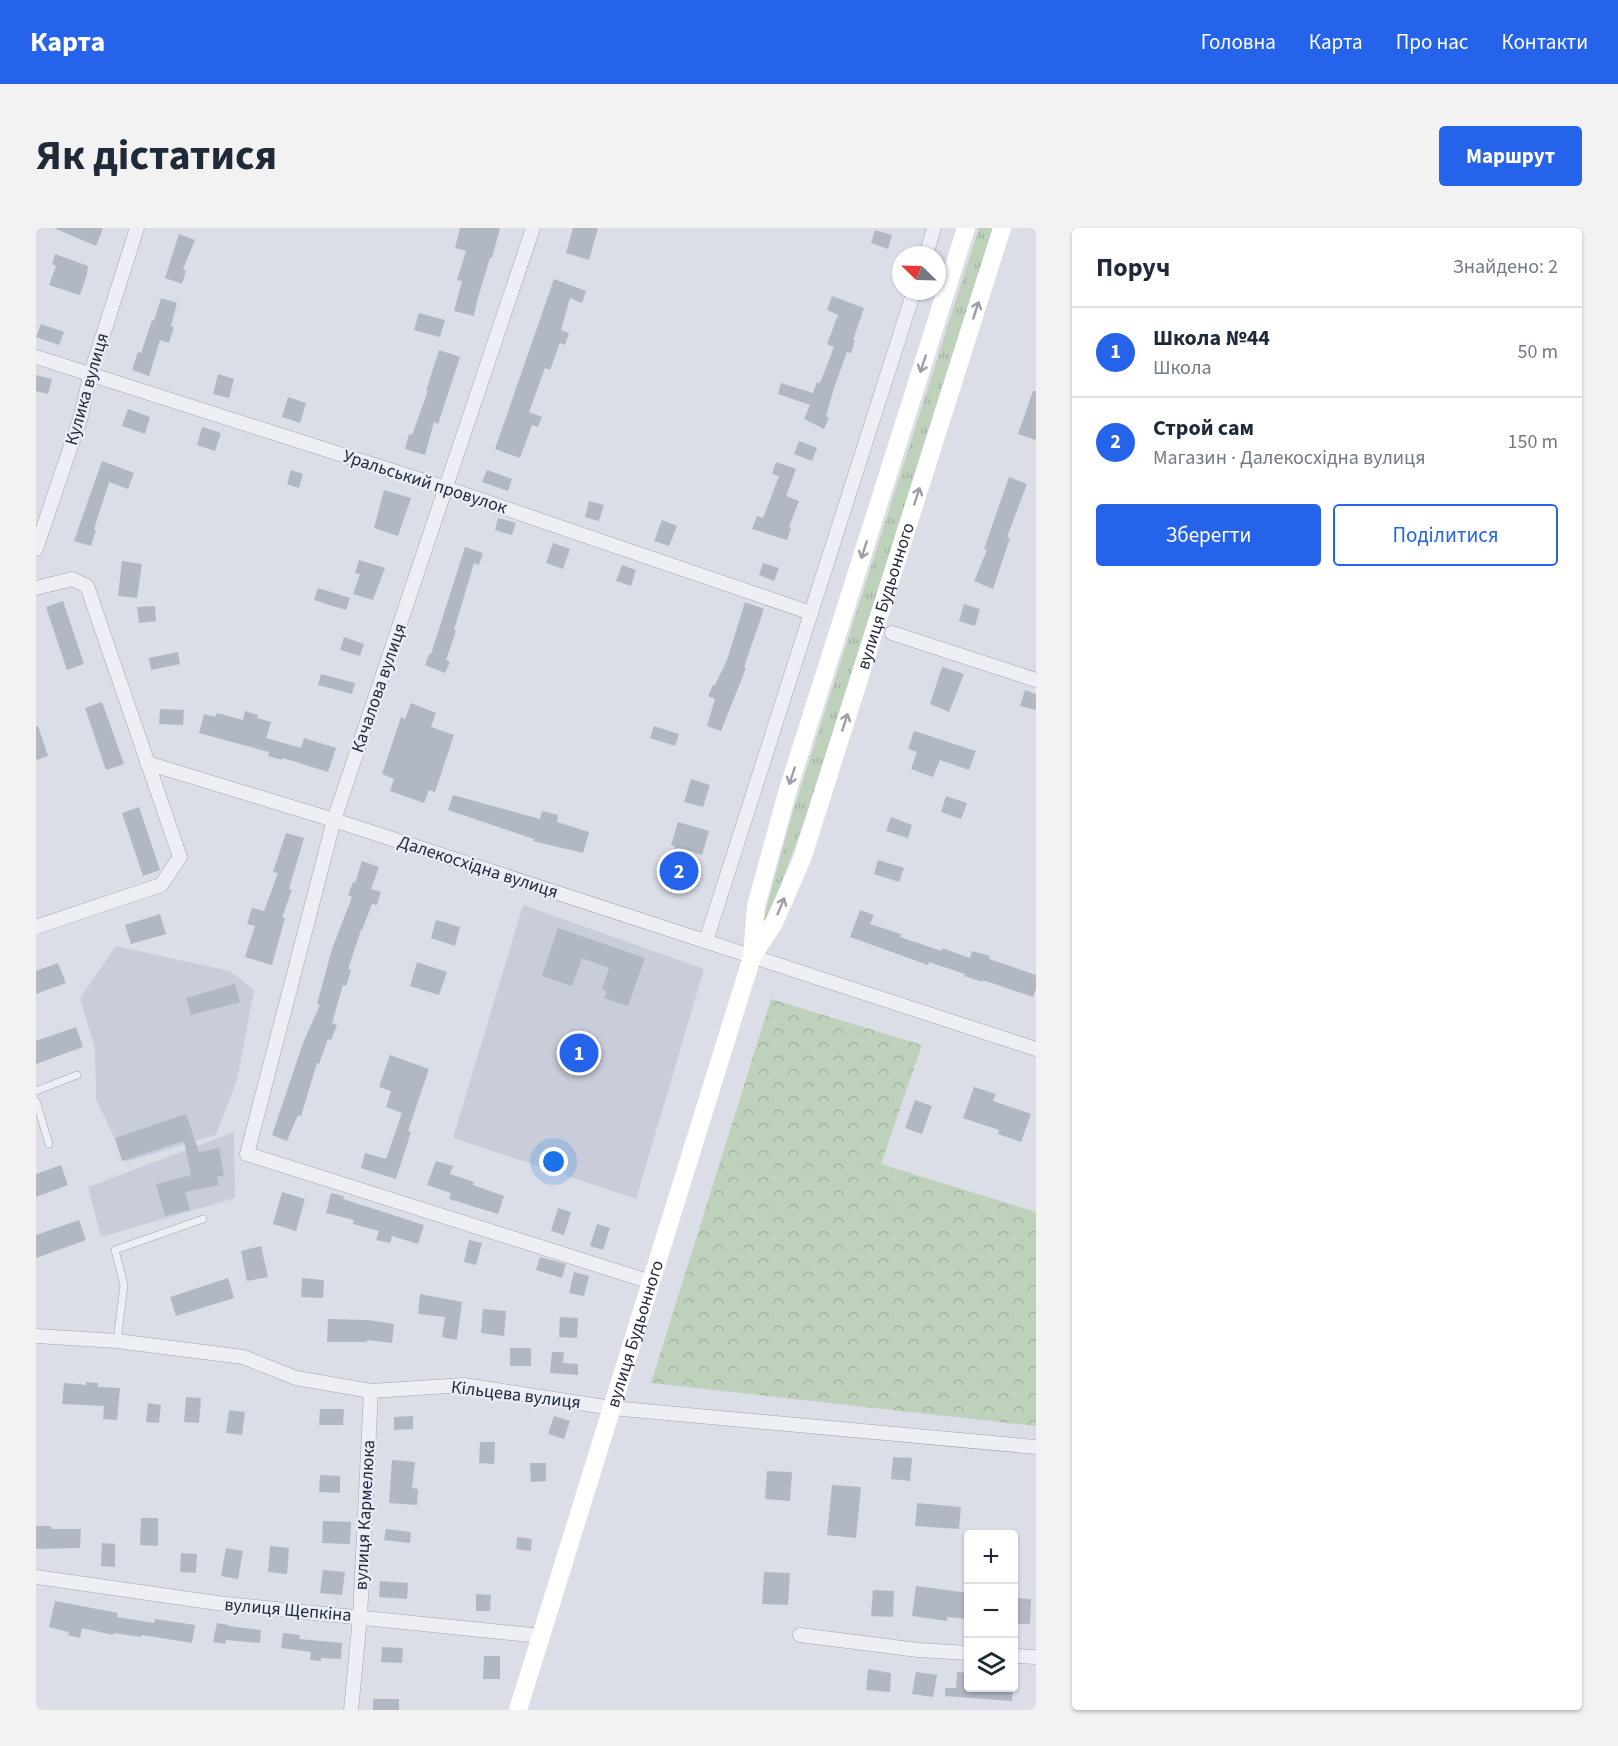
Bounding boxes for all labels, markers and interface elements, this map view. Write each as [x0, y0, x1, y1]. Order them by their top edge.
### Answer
text: Карта [30, 22, 105, 62]
text: Головна [1201, 27, 1276, 57]
text: Карта [1309, 27, 1363, 57]
text: Про нас [1396, 27, 1468, 57]
text: Контакти [1501, 27, 1588, 57]
text: Як дістатися [36, 126, 277, 186]
button: Маршрут [1439, 126, 1582, 186]
north arrow [892, 246, 946, 300]
text: Поруч [1096, 249, 1170, 286]
text: Знайдено: 2 [1453, 253, 1558, 281]
one-way arrow [971, 301, 982, 320]
text: Школа №44 [1153, 322, 1270, 354]
street label: Кулика вулиця [59, 330, 115, 448]
text: 1 [1110, 338, 1121, 366]
text: 50 m [1518, 338, 1558, 366]
one-way arrow [917, 354, 928, 373]
text: Школа [1153, 354, 1212, 382]
text: Строй сам [1153, 412, 1254, 444]
text: 2 [1110, 428, 1121, 456]
text: 150 m [1508, 428, 1558, 456]
street label: Уральський провулок [340, 444, 510, 520]
text: Магазин · Далекосхідна вулиця [1153, 444, 1426, 472]
one-way arrow [912, 487, 923, 506]
button: Зберегти [1096, 504, 1321, 566]
button: Поділитися [1333, 504, 1558, 566]
street label: вулиця Будьонного [850, 519, 920, 673]
one-way arrow [858, 540, 869, 559]
street label: Качалова вулиця [345, 620, 413, 756]
one-way arrow [840, 713, 851, 732]
one-way arrow [786, 766, 797, 785]
street label: Далекосхідна вулиця [395, 829, 561, 905]
pin: 2 [660, 848, 698, 894]
one-way arrow [777, 897, 788, 915]
pin: 1 [560, 1030, 598, 1076]
your location [539, 1147, 568, 1176]
street label: вулиця Будьонного [600, 1257, 670, 1411]
street label: Кільцева вулиця [450, 1375, 582, 1415]
street label: вулиця Кармелюка [349, 1439, 381, 1591]
map controls [964, 1530, 1018, 1692]
button: + [964, 1530, 1018, 1584]
button: − [964, 1584, 1018, 1638]
street label: вулиця Щепкіна [223, 1592, 353, 1628]
button: layers [964, 1638, 1018, 1692]

